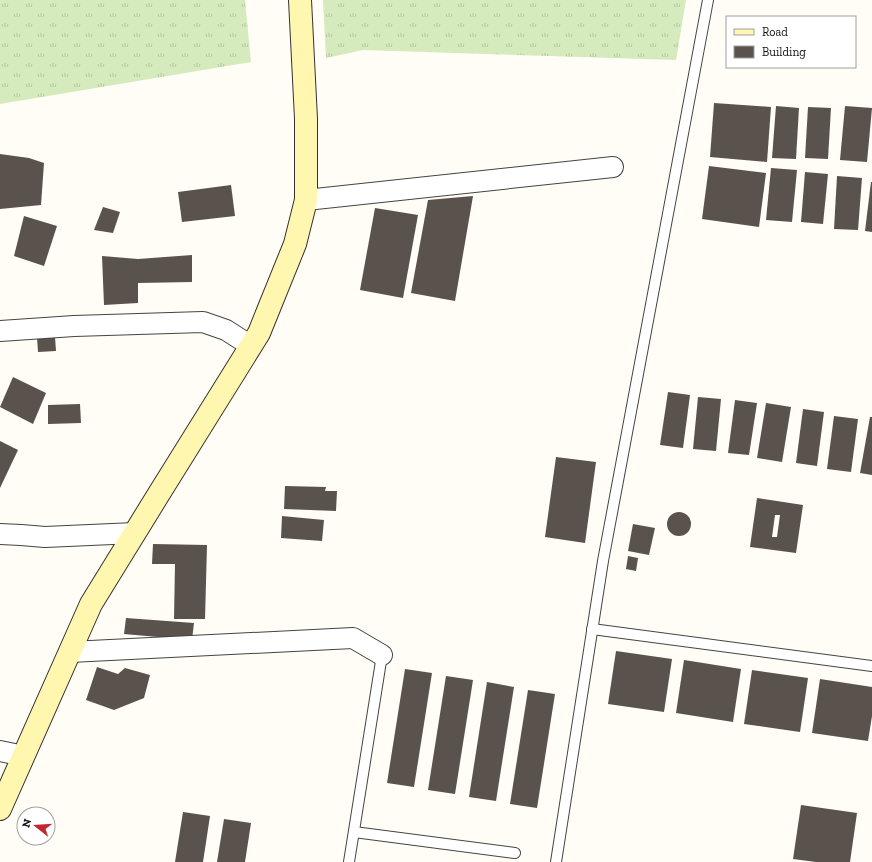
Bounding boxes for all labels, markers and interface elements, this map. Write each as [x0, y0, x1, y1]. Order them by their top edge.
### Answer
legend [726, 16, 856, 68]
text: Road [762, 25, 788, 39]
text: Building [762, 45, 806, 59]
north arrow [16, 806, 56, 846]
text: N [19, 817, 35, 829]

